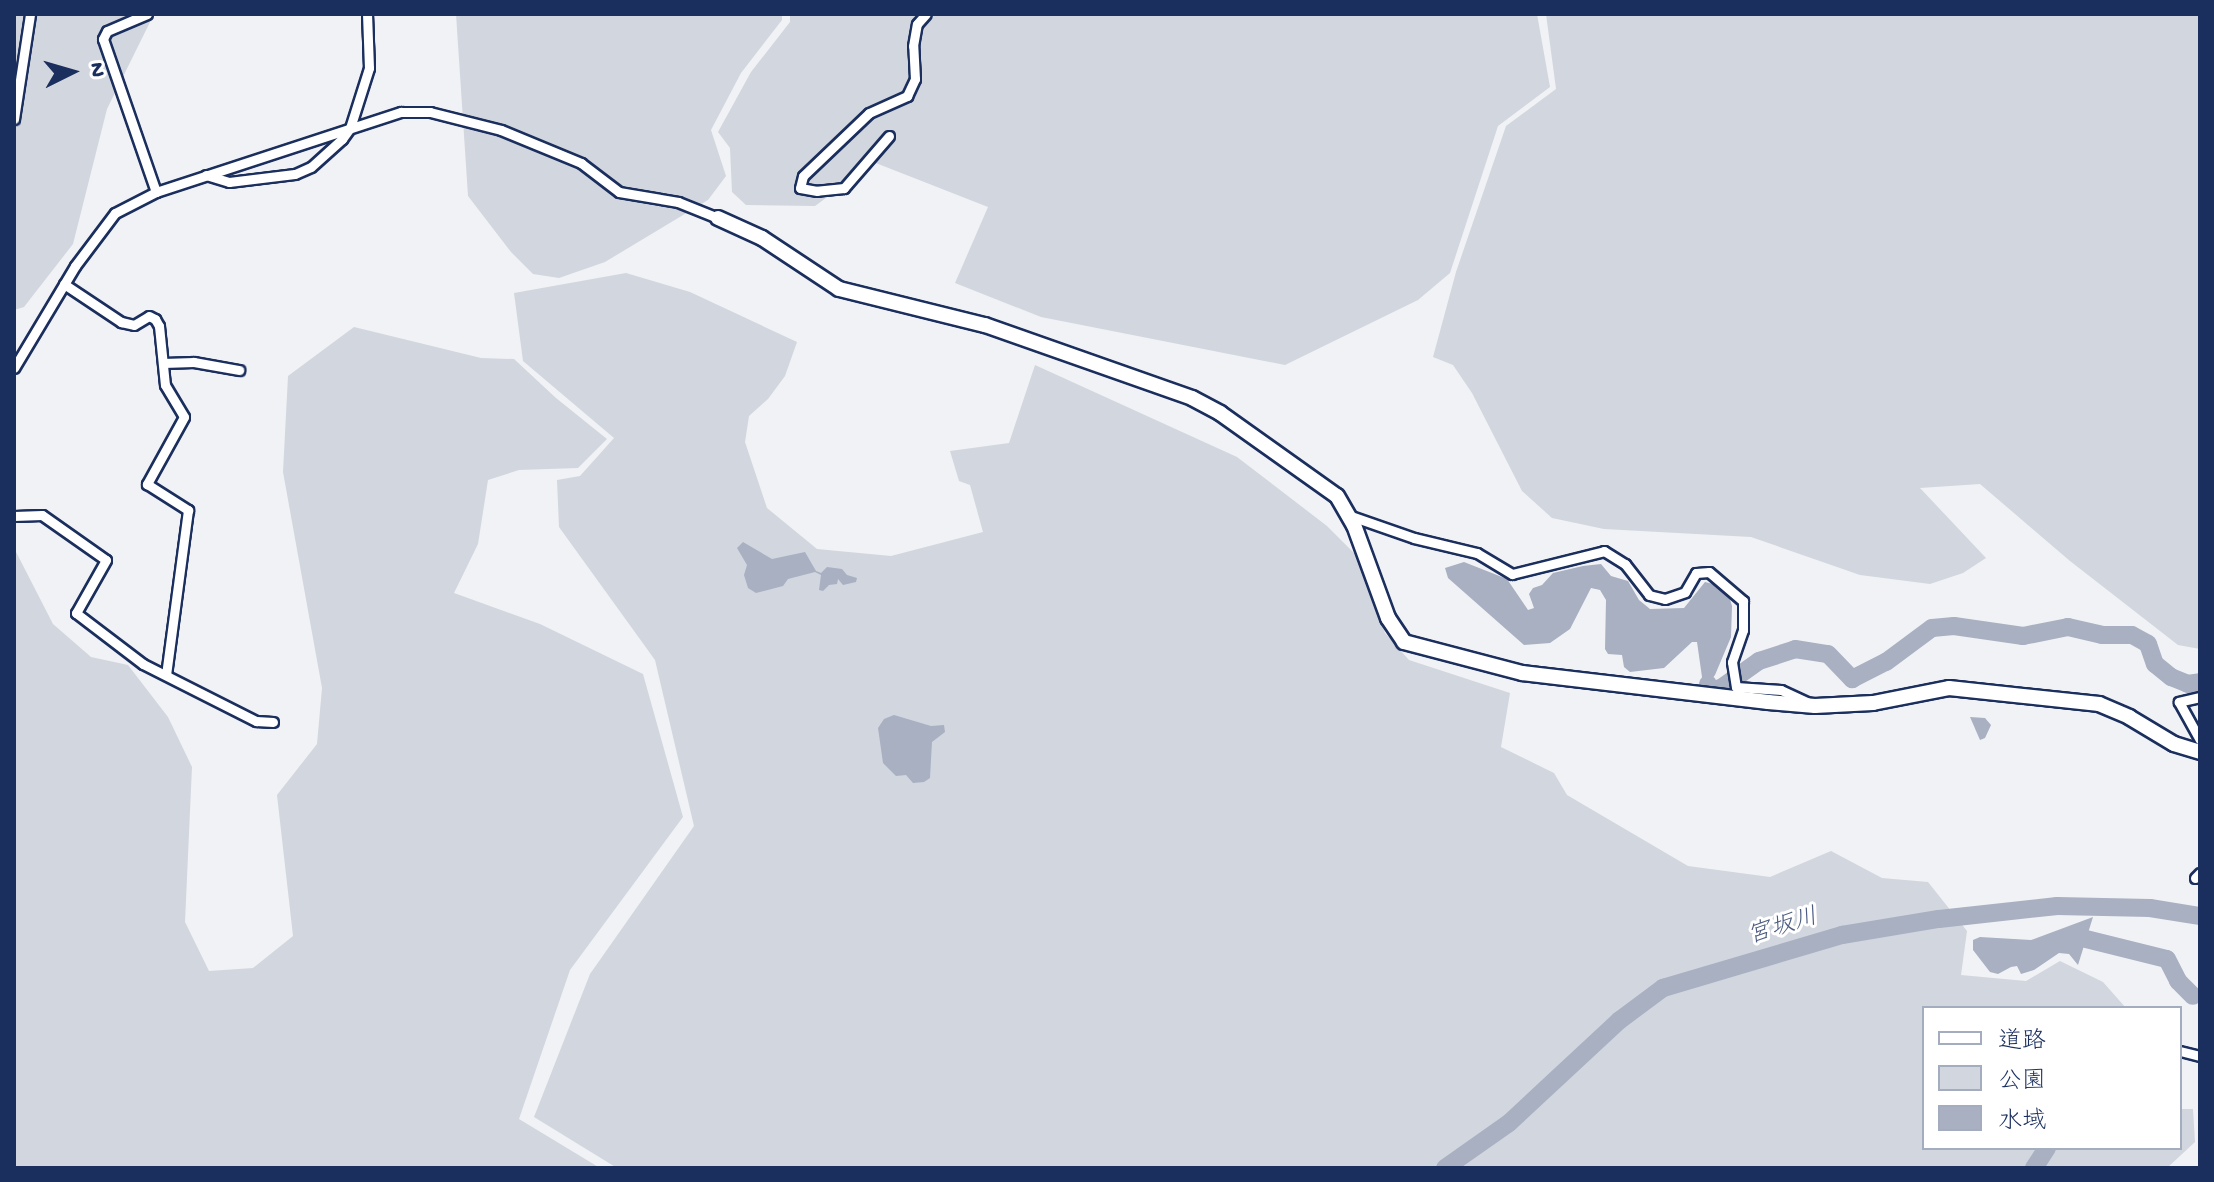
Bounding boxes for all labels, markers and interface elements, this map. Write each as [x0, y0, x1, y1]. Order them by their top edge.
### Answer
north arrow [32, 32, 112, 112]
text: N [82, 62, 109, 78]
water label: 宮坂川 [1744, 904, 1822, 952]
legend [1922, 1006, 2182, 1150]
text: 道路 [1998, 1028, 2046, 1057]
text: 公園 [1998, 1068, 2046, 1097]
text: 水域 [1998, 1108, 2046, 1137]

